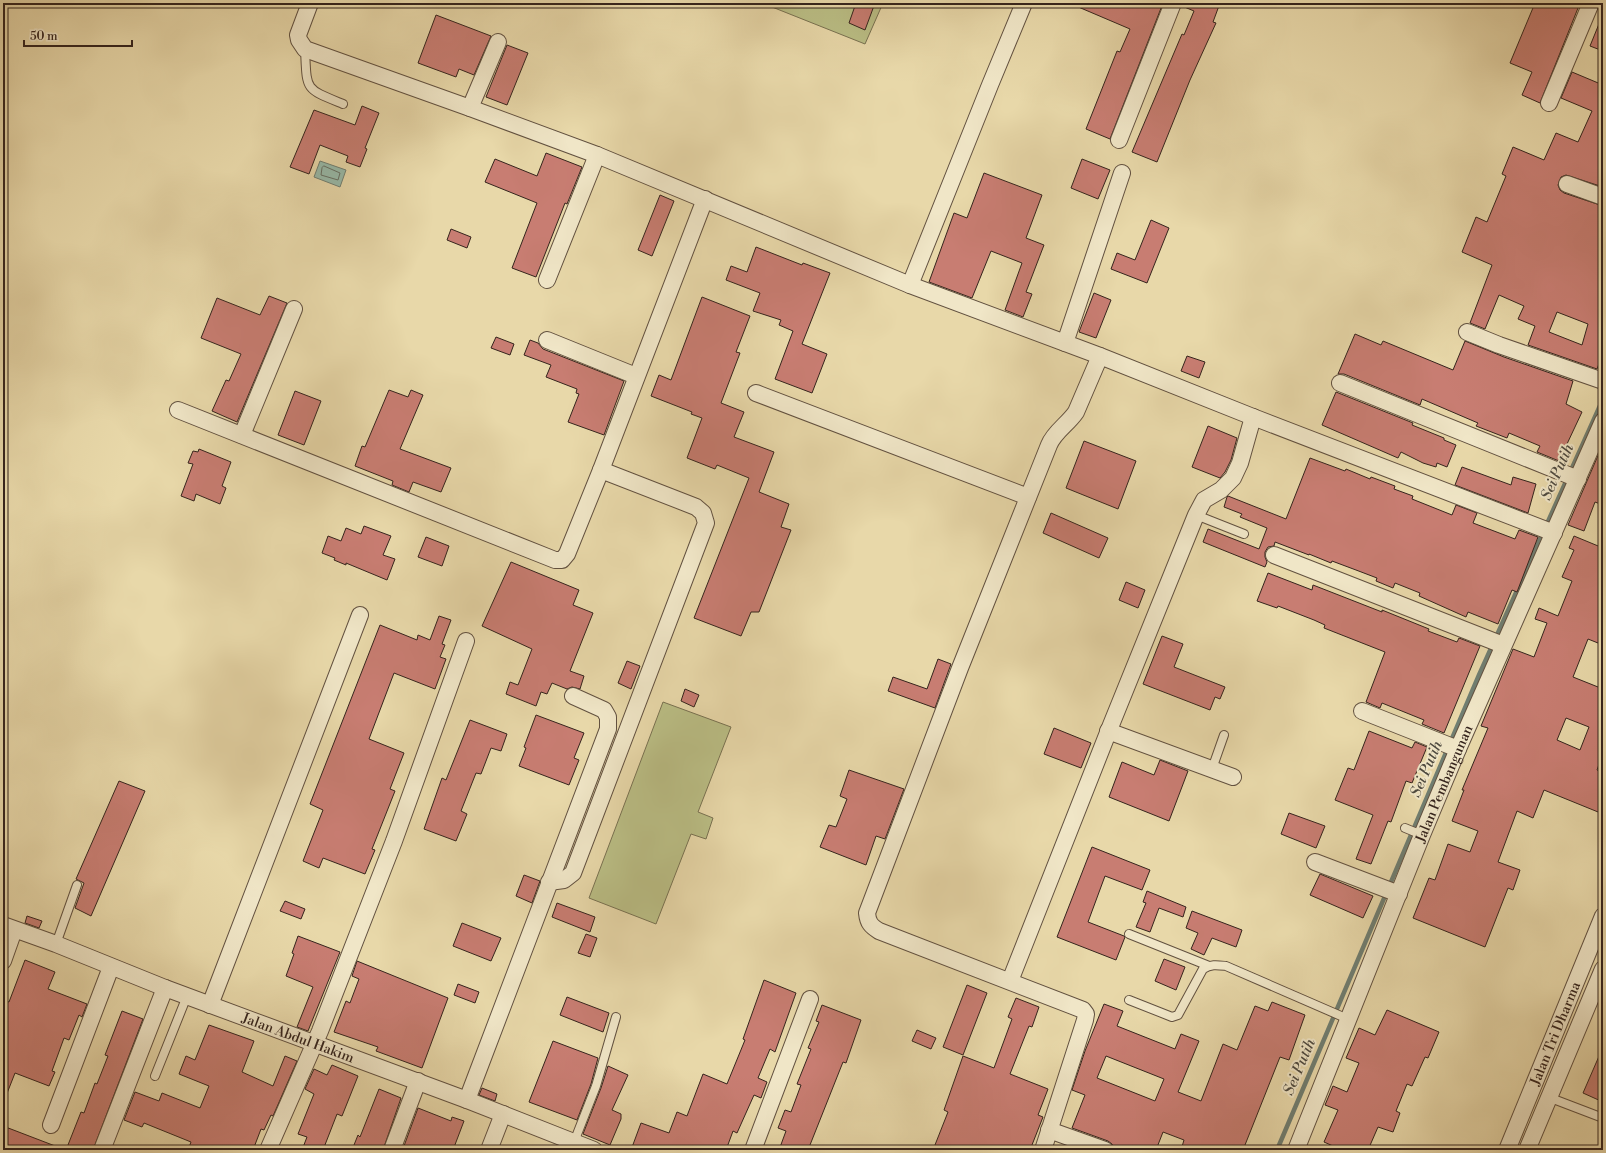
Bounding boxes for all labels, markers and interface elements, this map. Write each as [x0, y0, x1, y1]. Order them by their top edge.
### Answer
scale bar [24, 22, 132, 48]
text: 50 m [30, 29, 58, 44]
water label: Sei Putih [1537, 441, 1578, 503]
street label: Jalan Pembangunan [1411, 722, 1478, 846]
water label: Sei Putih [1406, 738, 1447, 800]
street label: Jalan Tri Dharma [1526, 978, 1585, 1089]
street label: Jalan Abdul Hakim [238, 1009, 357, 1067]
water label: Sei Putih [1279, 1036, 1320, 1098]

